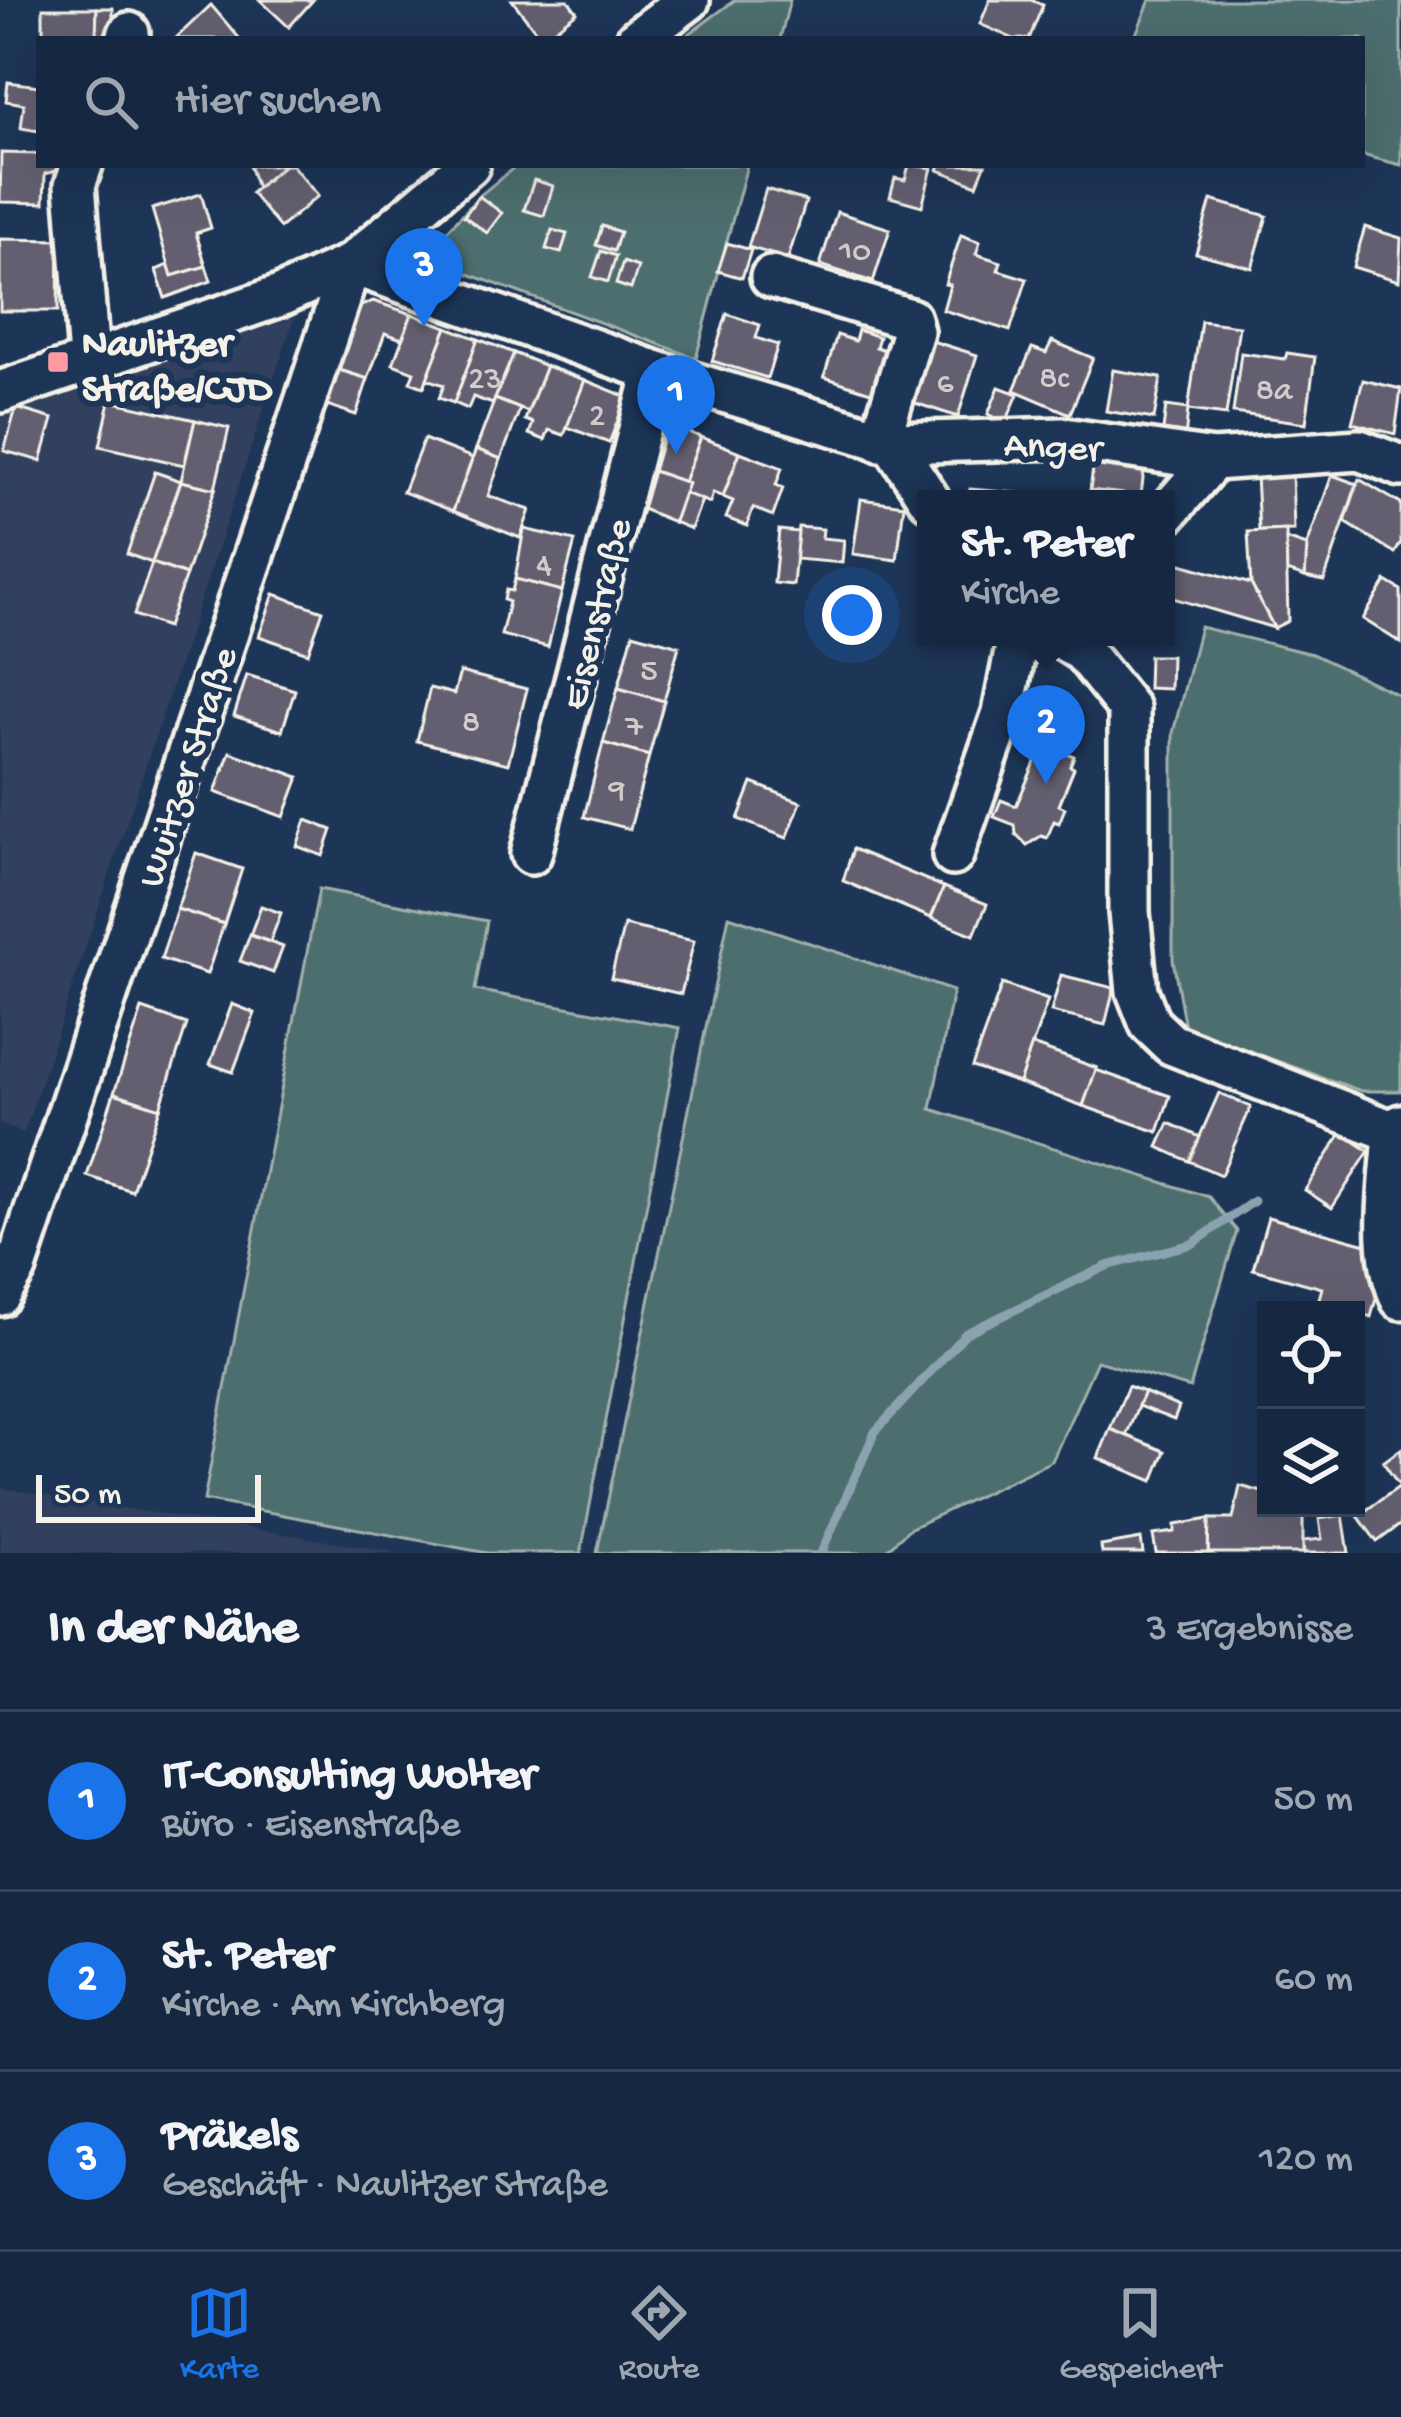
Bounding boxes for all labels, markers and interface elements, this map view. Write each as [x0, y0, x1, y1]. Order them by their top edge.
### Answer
search box [36, 36, 1365, 168]
icon: search [78, 69, 144, 135]
text: Hier suchen [174, 76, 381, 129]
pin: 3 [385, 228, 463, 327]
house number: 10 [838, 234, 871, 272]
place label: Naulitzer Straße/CJD [82, 324, 273, 415]
marker: Naulitzer Straße/CJD [45, 349, 71, 375]
pin: 1 [637, 355, 715, 454]
house number: 8c [1039, 361, 1070, 399]
house number: 23 [468, 362, 502, 400]
house number: 6 [937, 366, 954, 404]
house number: 8a [1256, 373, 1294, 411]
house number: 2 [589, 399, 605, 437]
street label: Anger [1003, 424, 1106, 476]
popup [917, 490, 1175, 646]
street label: Eisenstraße [554, 514, 646, 715]
text: St. Peter [961, 519, 1131, 572]
house number: 4 [536, 548, 552, 586]
text: Kirche [961, 572, 1059, 618]
your location [822, 585, 882, 645]
street label: Wuitzer Straße [130, 642, 251, 894]
house number: 5 [640, 654, 658, 692]
pin: 2 [1007, 685, 1085, 784]
house number: 8 [462, 705, 480, 743]
house number: 7 [624, 709, 643, 747]
house number: 9 [608, 773, 625, 811]
map controls [1257, 1301, 1365, 1517]
button: locate [1257, 1301, 1365, 1409]
button: layers [1257, 1409, 1365, 1517]
scale bar [36, 1469, 261, 1522]
text: 50 m [54, 1477, 121, 1515]
text: In der Nähe [48, 1601, 298, 1661]
text: 3 Ergebnisse [1147, 1608, 1353, 1654]
text: IT-Consulting Wolter [162, 1751, 536, 1804]
text: 1 [79, 1778, 95, 1824]
text: 50 m [1273, 1778, 1353, 1824]
text: Büro · Eisenstraße [162, 1804, 460, 1850]
text: St. Peter [162, 1931, 332, 1984]
text: 2 [77, 1958, 97, 2004]
text: 60 m [1274, 1958, 1353, 2004]
text: Kirche · Am Kirchberg [162, 1984, 505, 2030]
text: Präkels [162, 2111, 298, 2164]
text: 3 [77, 2138, 97, 2184]
text: 120 m [1259, 2138, 1353, 2184]
text: Geschäft · Naulitzer Straße [162, 2164, 608, 2210]
tab: Karte [180, 2280, 259, 2390]
tab: Route [619, 2280, 699, 2390]
tab: Gespeichert [1059, 2280, 1221, 2390]

